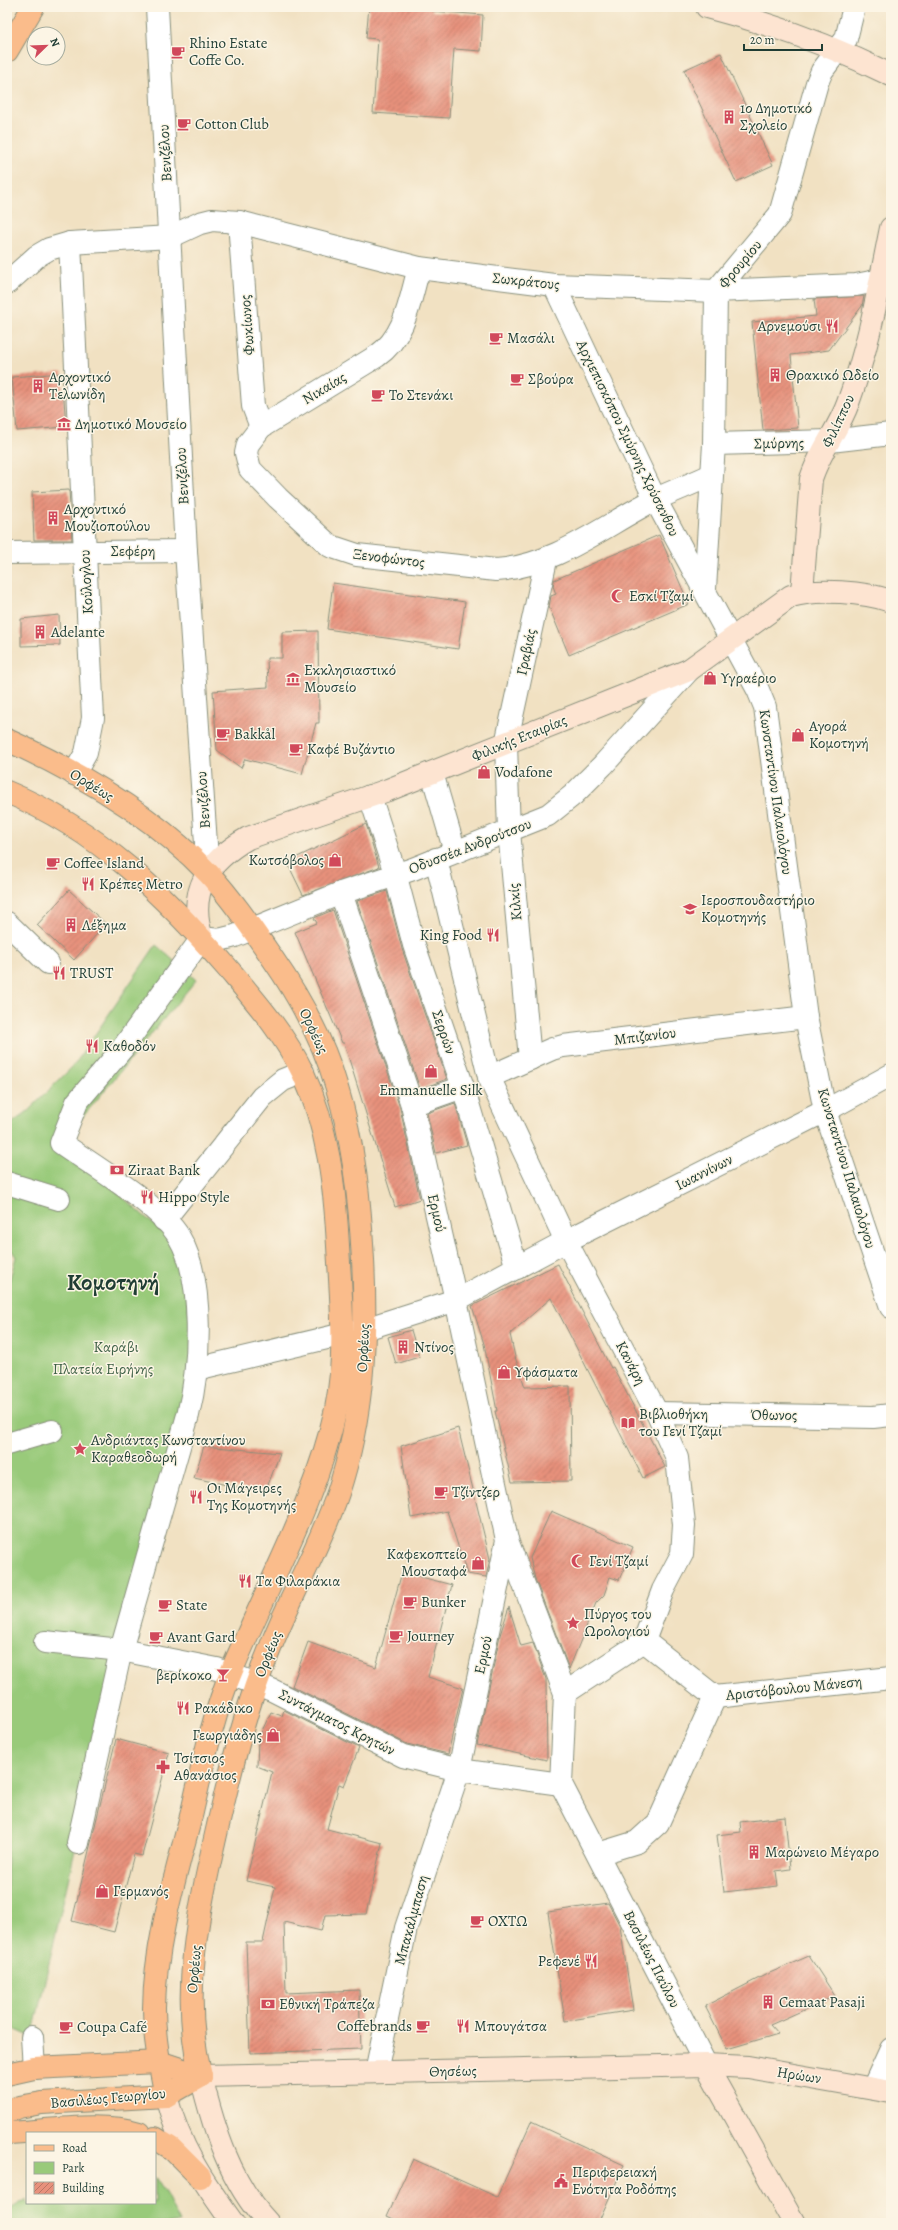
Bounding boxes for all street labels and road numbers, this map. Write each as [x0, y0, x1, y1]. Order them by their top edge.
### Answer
street label: Βενιζέλου [154, 124, 176, 182]
street label: Φρουρίου [714, 235, 766, 293]
street label: Σωκράτους [491, 268, 561, 294]
street label: Φωκίωνος [235, 294, 259, 356]
street label: Αρχιεπισκόπου Σμύρνης Χρύσανθου [571, 336, 684, 540]
street label: Νικαίας [298, 367, 350, 409]
street label: Φιλίππου [817, 391, 859, 451]
street label: Σμύρνης [754, 433, 804, 453]
street label: Βενιζέλου [171, 447, 193, 505]
street label: Σεφέρη [111, 541, 155, 561]
street label: Ξενοφώντος [352, 544, 426, 572]
street label: Κούλογλου [74, 549, 98, 615]
street label: Γραβιάς [511, 627, 541, 677]
street label: Κωνσταντίνου Παλαιολόγου [754, 708, 798, 876]
street label: Φιλικής Εταιρίας [468, 710, 570, 766]
street label: Ορφέως [66, 764, 118, 806]
street label: Βενιζέλου [191, 771, 215, 829]
street label: Οδυσσέα Ανδρούτσου [406, 813, 534, 879]
street label: Κιλκίς [503, 882, 527, 922]
street label: Ορφέως [295, 1005, 333, 1057]
street label: Σερρών [427, 1007, 461, 1057]
street label: Μπιζανίου [613, 1022, 677, 1050]
street label: Κωνσταντίνου Παλαιολόγου [813, 1085, 881, 1251]
street label: Ιωαννίνων [672, 1149, 736, 1195]
street label: Ερμού [423, 1192, 451, 1234]
street label: Ορφέως [352, 1323, 374, 1373]
street label: Κανάρη [611, 1338, 651, 1388]
street label: Όθωνος [750, 1405, 797, 1425]
street label: Ορφέως [250, 1628, 286, 1680]
street label: Ερμού [469, 1634, 497, 1676]
street label: Αριστόβουλου Μάνεση [724, 1671, 863, 1705]
street label: Συντάγματος Κρητών [275, 1684, 399, 1760]
street label: Μπακάλμπαση [389, 1873, 433, 1967]
street label: Βασιλέως Παύλου [619, 1907, 685, 2011]
street label: Ορφέως [182, 1944, 206, 1994]
street label: Θησέως [429, 2061, 477, 2081]
street label: Ηρώων [775, 2062, 823, 2088]
street label: Βασιλέως Γεωργίου [49, 2083, 167, 2113]

